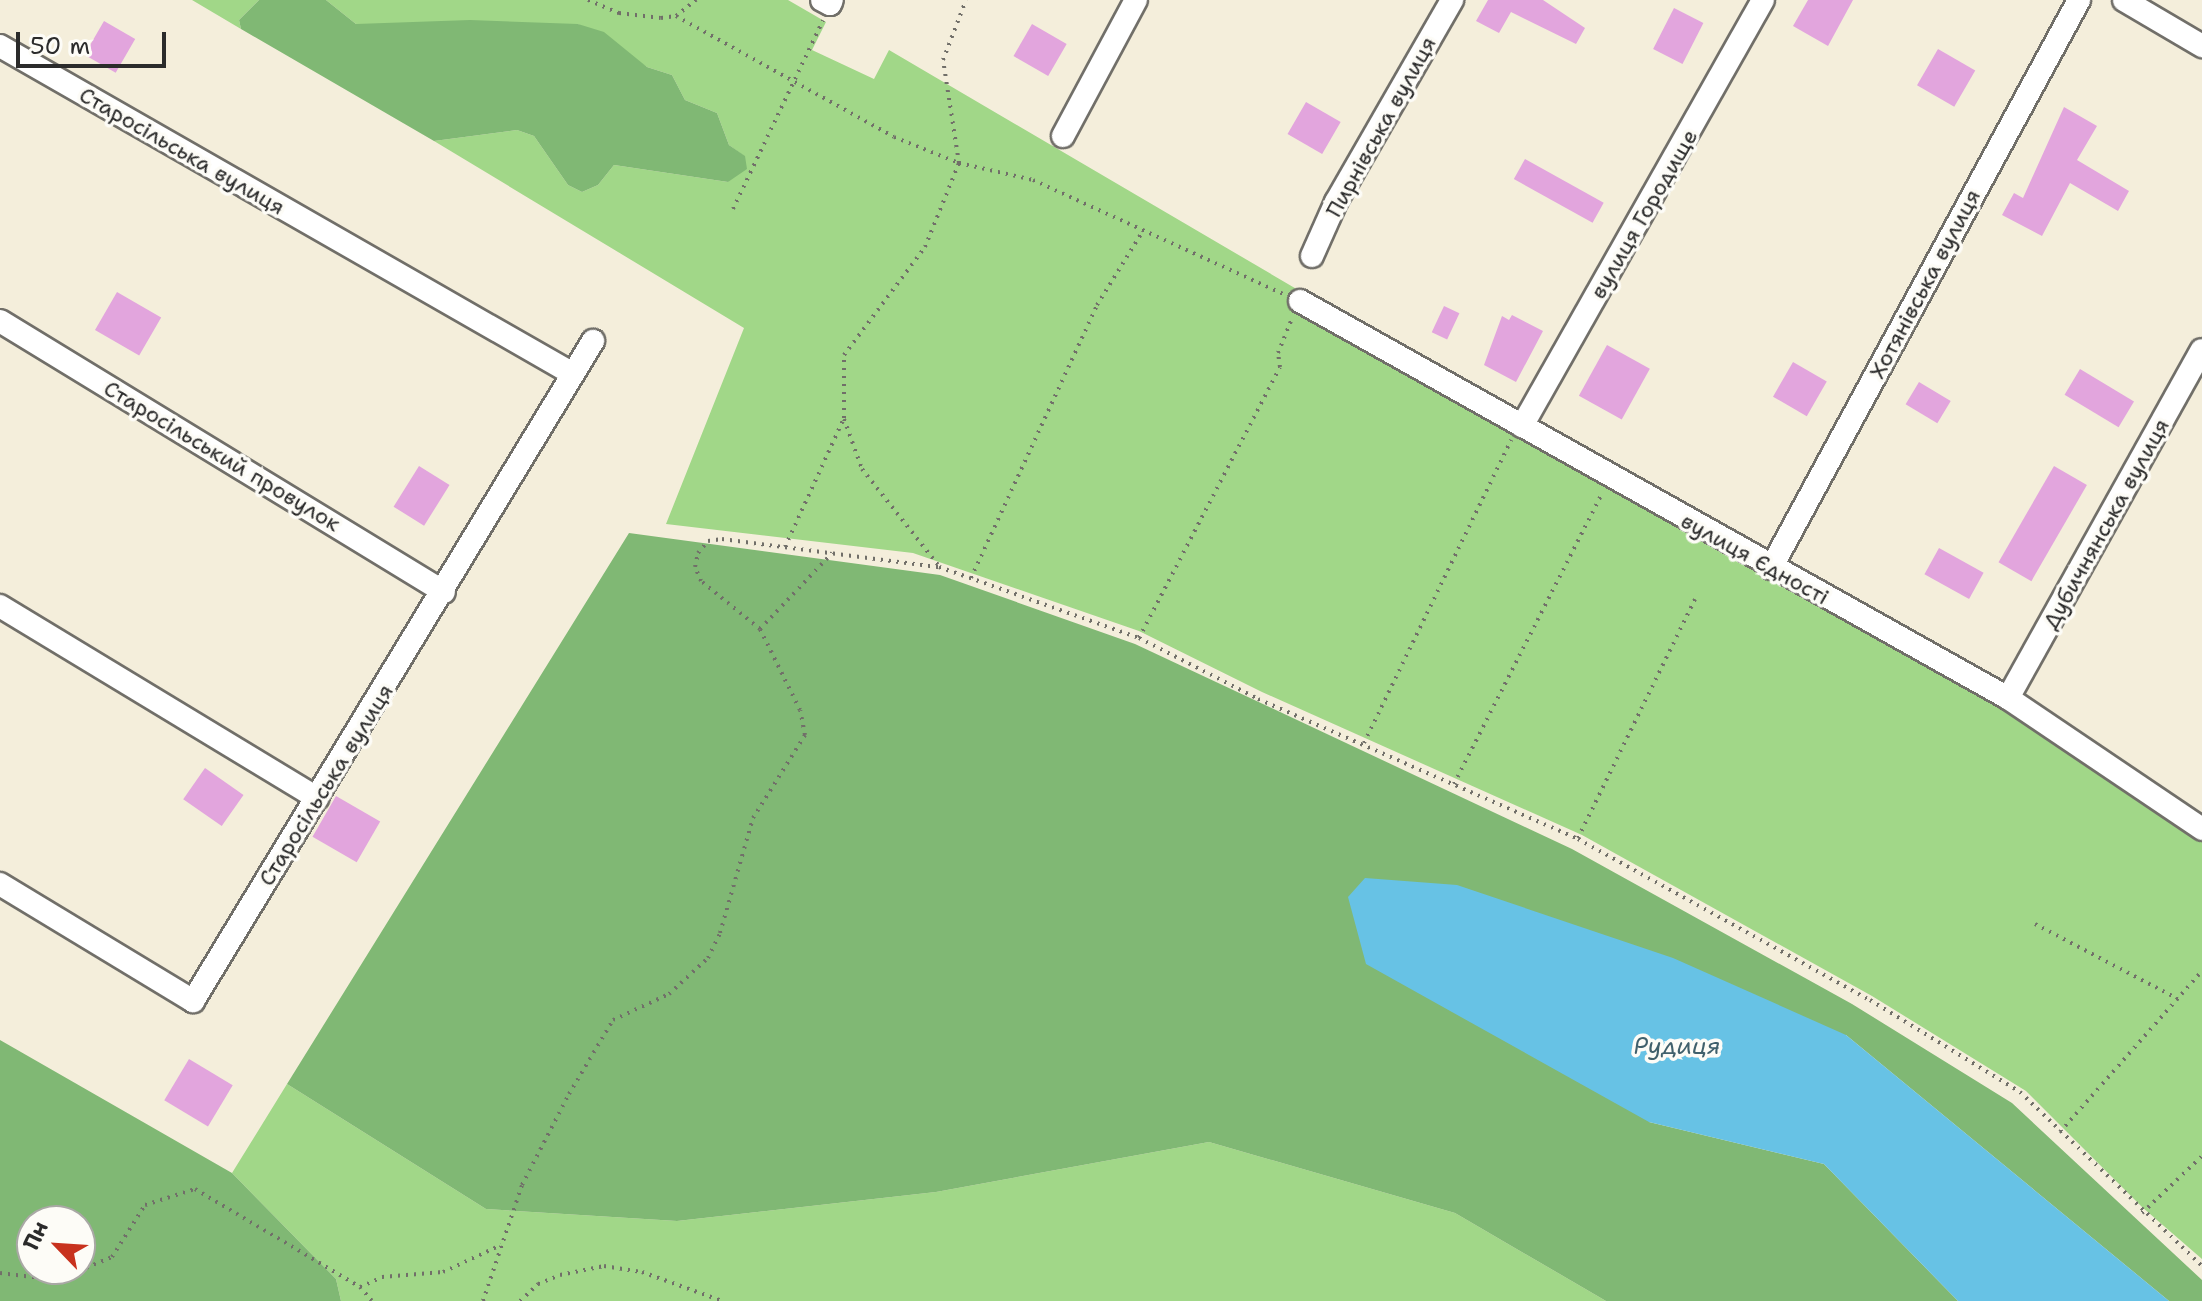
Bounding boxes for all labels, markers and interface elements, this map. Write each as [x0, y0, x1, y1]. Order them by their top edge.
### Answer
scale bar [20, 16, 170, 66]
text: 50 m [30, 30, 90, 62]
street label: Пирнівська вулиця [1320, 32, 1442, 222]
street label: Старосільська вулиця [75, 81, 289, 221]
street label: вулиця Городище [1585, 125, 1703, 303]
street label: Хотянівська вулиця [1864, 185, 1986, 383]
street label: Старосільський провулок [99, 375, 345, 537]
street label: Дубичнянська вулиця [2037, 414, 2175, 634]
street label: вулиця Єдності [1676, 507, 1834, 611]
street label: Старосільська вулиця [253, 679, 399, 891]
water label: Рудиця [1634, 1033, 1720, 1061]
north arrow [16, 1205, 96, 1285]
text: Пн [16, 1216, 55, 1255]

